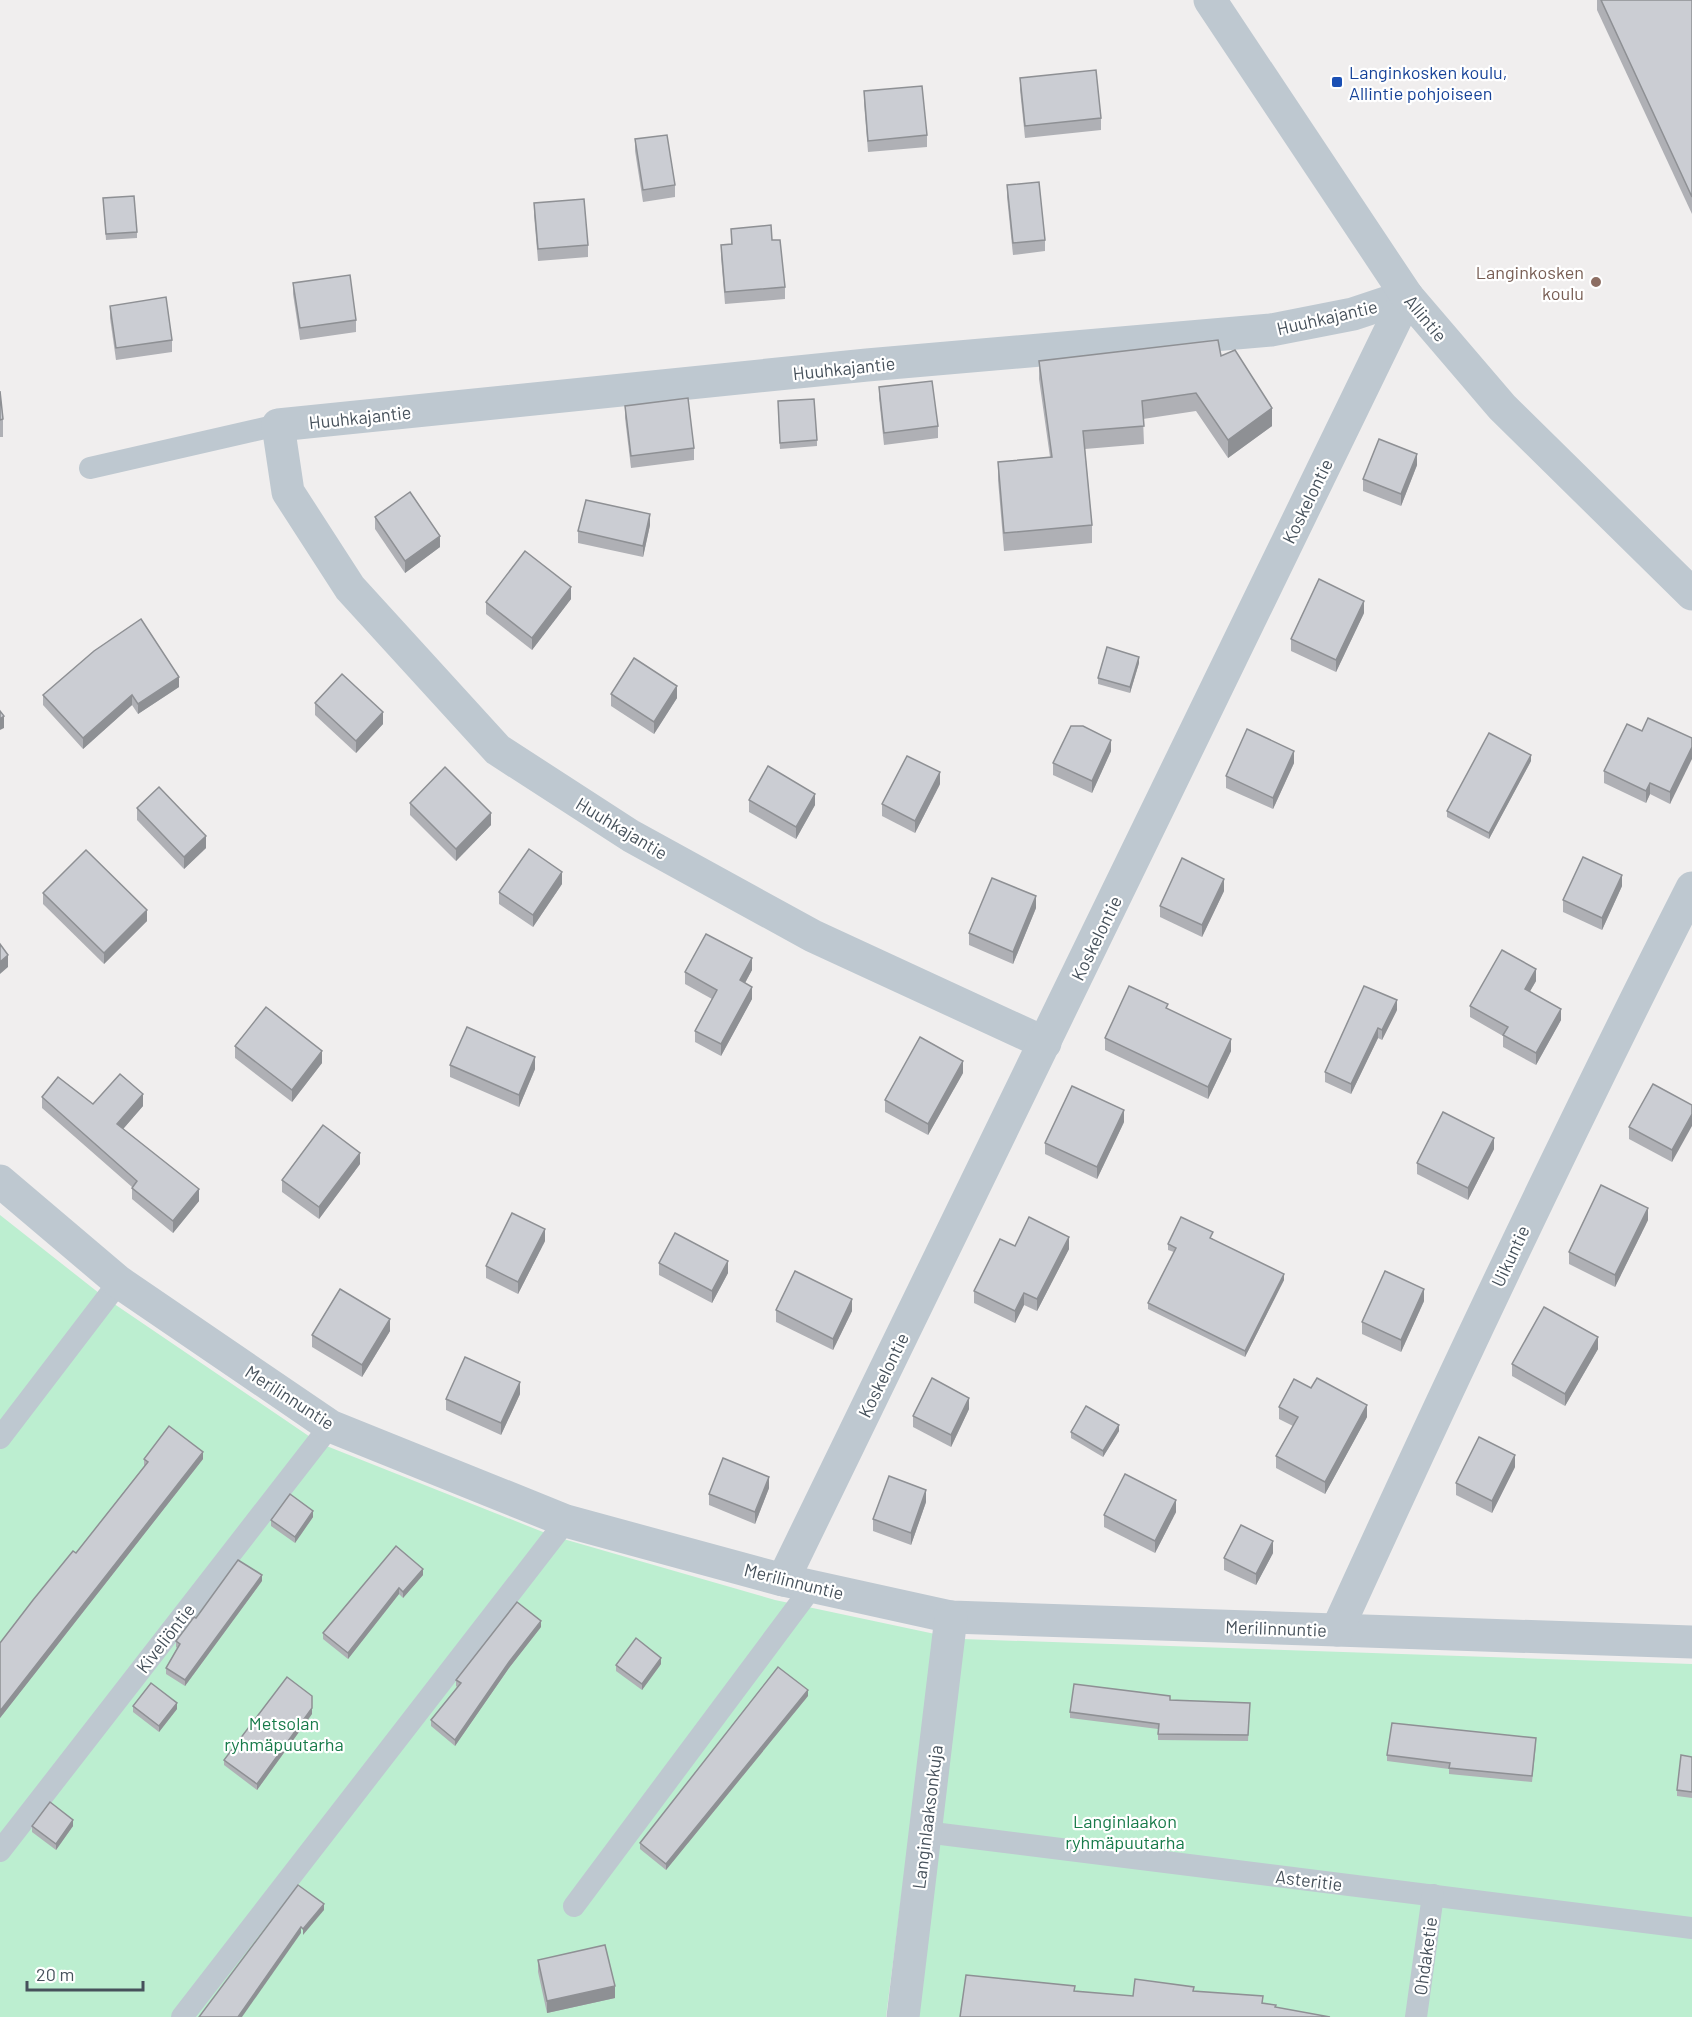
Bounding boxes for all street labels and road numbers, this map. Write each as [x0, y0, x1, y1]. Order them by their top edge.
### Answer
street label: Allintie [1400, 290, 1452, 346]
street label: Huuhkajantie [1274, 295, 1380, 339]
street label: Huuhkajantie [792, 352, 896, 384]
street label: Huuhkajantie [308, 401, 412, 433]
street label: Koskelontie [1277, 455, 1337, 547]
street label: Huuhkajantie [572, 792, 672, 864]
street label: Koskelontie [1066, 892, 1126, 984]
street label: Uikuntie [1486, 1222, 1534, 1290]
street label: Koskelontie [853, 1329, 913, 1421]
street label: Merilinnuntie [241, 1360, 339, 1434]
street label: Merilinnuntie [742, 1558, 846, 1604]
street label: Kiveliöntie [131, 1599, 199, 1677]
street label: Merilinnuntie [1225, 1615, 1327, 1641]
street label: Langinlaaksonkuja [907, 1744, 947, 1890]
street label: Asteritie [1274, 1865, 1344, 1895]
street label: Ohdaketie [1409, 1916, 1441, 1996]

